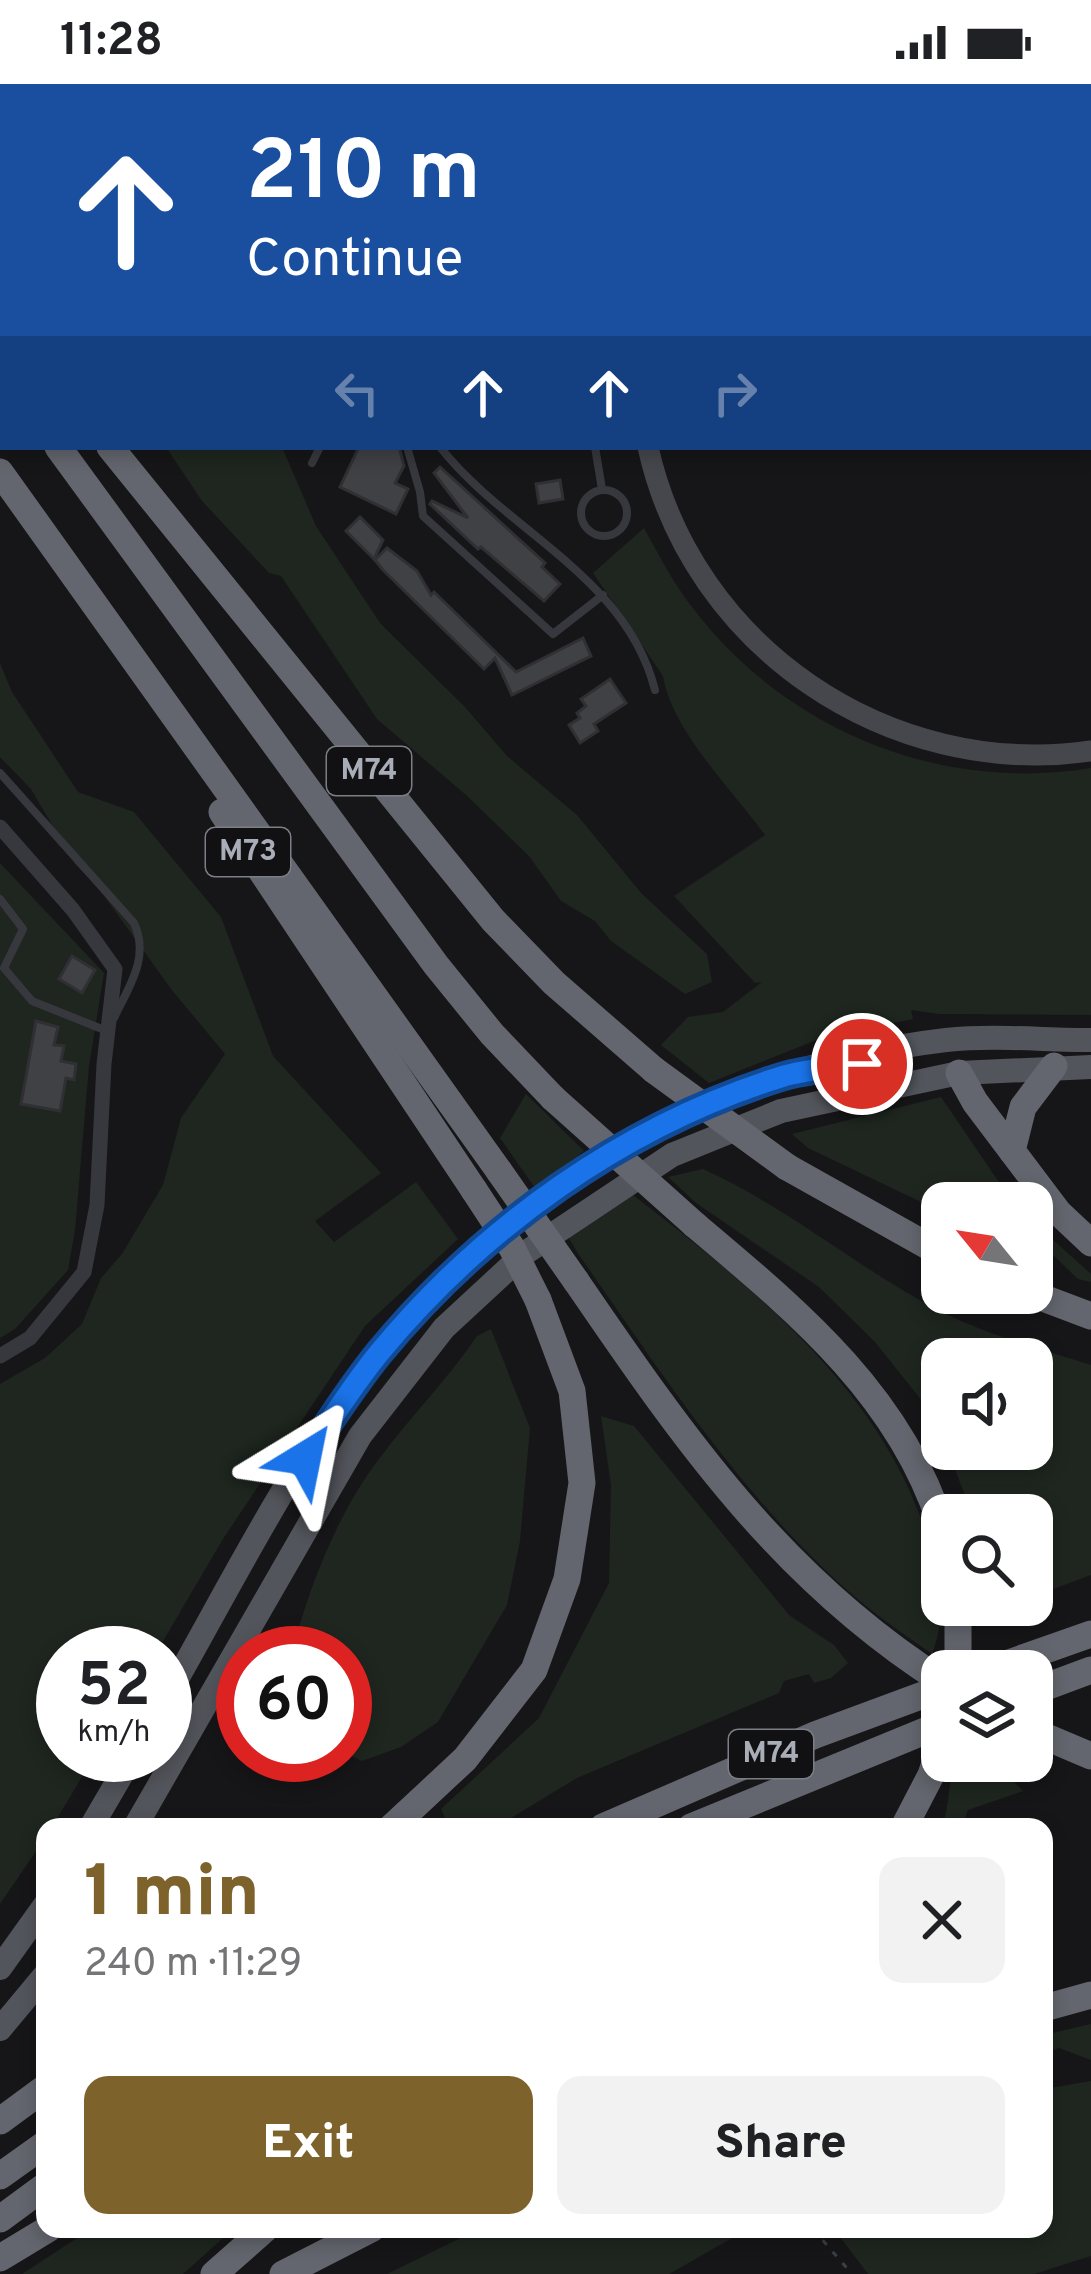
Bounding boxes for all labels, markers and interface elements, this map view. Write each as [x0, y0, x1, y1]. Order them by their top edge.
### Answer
text: 11:28 [60, 14, 163, 71]
text: 210 m [246, 123, 481, 229]
icon: ahead [48, 132, 204, 288]
text: Continue [246, 227, 463, 296]
icon: left [324, 360, 390, 426]
icon: ahead [450, 360, 516, 426]
icon: ahead [576, 360, 642, 426]
icon: right [702, 360, 768, 426]
road number: M74 [327, 747, 411, 795]
road number: M73 [206, 828, 290, 876]
pin [811, 1013, 913, 1115]
icon: arrive [829, 1031, 895, 1097]
north arrow [921, 1182, 1053, 1314]
map controls [921, 1182, 1053, 1782]
button: sound [921, 1338, 1053, 1470]
position arrow [242, 1395, 368, 1521]
button: search [921, 1494, 1053, 1626]
speed limit sign: 60 [216, 1626, 372, 1782]
button: layers [921, 1650, 1053, 1782]
text: 52 [77, 1651, 151, 1727]
text: km/h [78, 1715, 150, 1752]
road number: M74 [729, 1730, 813, 1778]
text: 1 min [84, 1850, 260, 1942]
button: close [879, 1857, 1005, 1983]
text: 240 m · 11:29 [84, 1941, 302, 1990]
button: Exit [84, 2076, 533, 2214]
button: Share [557, 2076, 1005, 2214]

